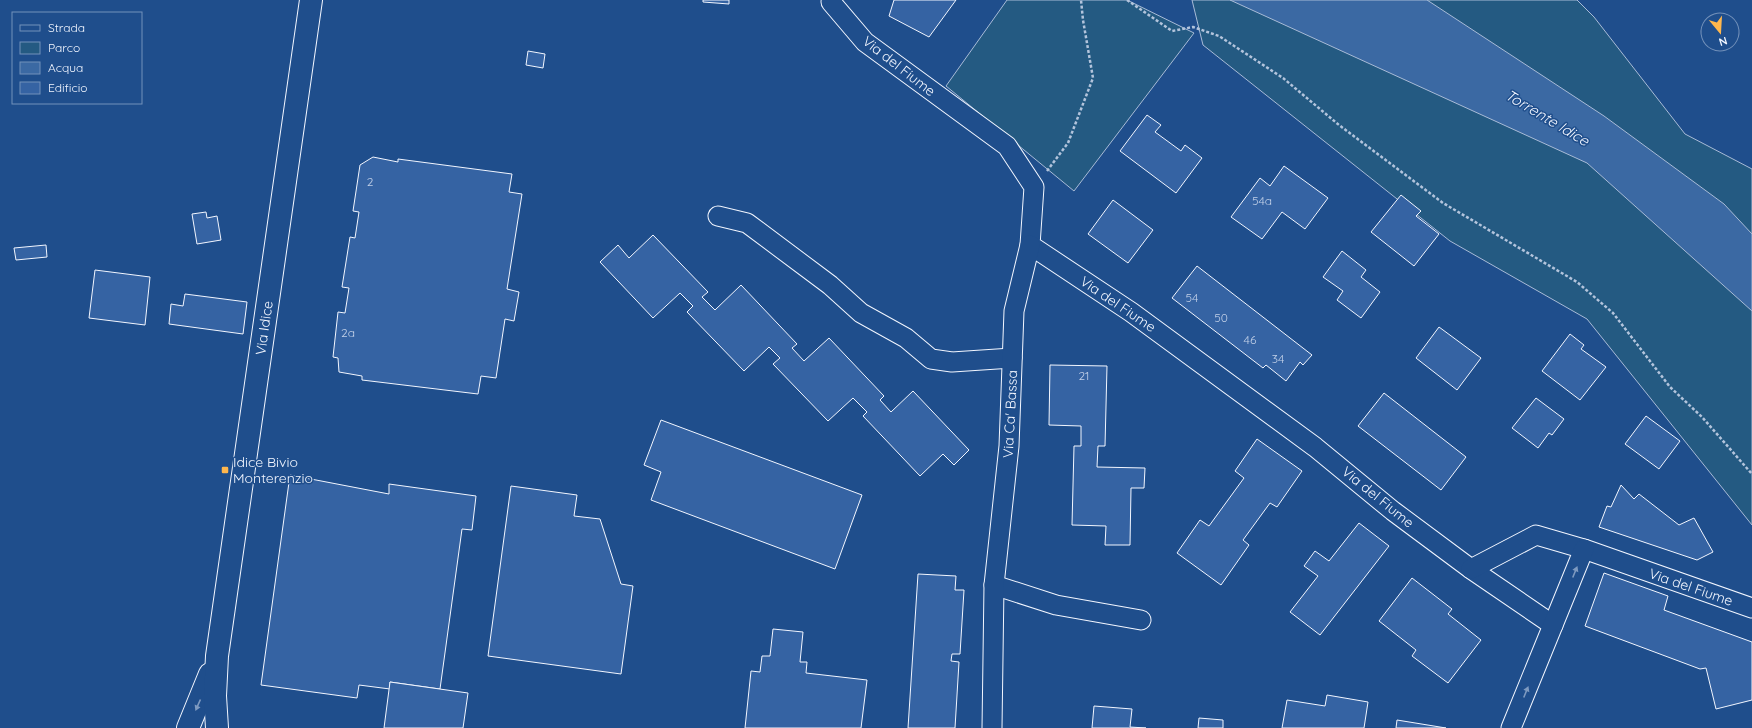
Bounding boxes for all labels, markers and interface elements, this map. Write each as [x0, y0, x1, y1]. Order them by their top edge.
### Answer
legend [12, 12, 142, 104]
north arrow [1700, 12, 1740, 52]
text: Strada [48, 20, 85, 35]
street label: Via del Fiume [859, 32, 939, 100]
text: N [1717, 34, 1729, 49]
text: Parco [48, 40, 80, 55]
text: Acqua [48, 60, 83, 75]
text: Edificio [48, 80, 88, 95]
water label: Torrente Idice [1502, 85, 1593, 150]
house number: 2 [367, 174, 374, 189]
house number: 54a [1252, 193, 1272, 208]
street label: Via del Fiume [1077, 272, 1159, 336]
house number: 54 [1186, 290, 1198, 305]
street label: Via Idice [251, 300, 277, 356]
house number: 50 [1214, 310, 1228, 325]
house number: 2a [341, 325, 355, 340]
house number: 46 [1244, 332, 1257, 347]
house number: 34 [1272, 351, 1284, 366]
house number: 21 [1078, 368, 1090, 383]
street label: Via Ca' Bassa [999, 370, 1021, 458]
place label: Idice Bivio Monterenzio [233, 453, 313, 487]
street label: Via del Fiume [1338, 462, 1418, 532]
marker: Idice Bivio Monterenzio [220, 465, 230, 475]
street label: Via del Fiume [1647, 564, 1735, 610]
one-way arrow [1572, 566, 1578, 577]
one-way arrow [1523, 685, 1529, 697]
one-way arrow [195, 700, 201, 712]

